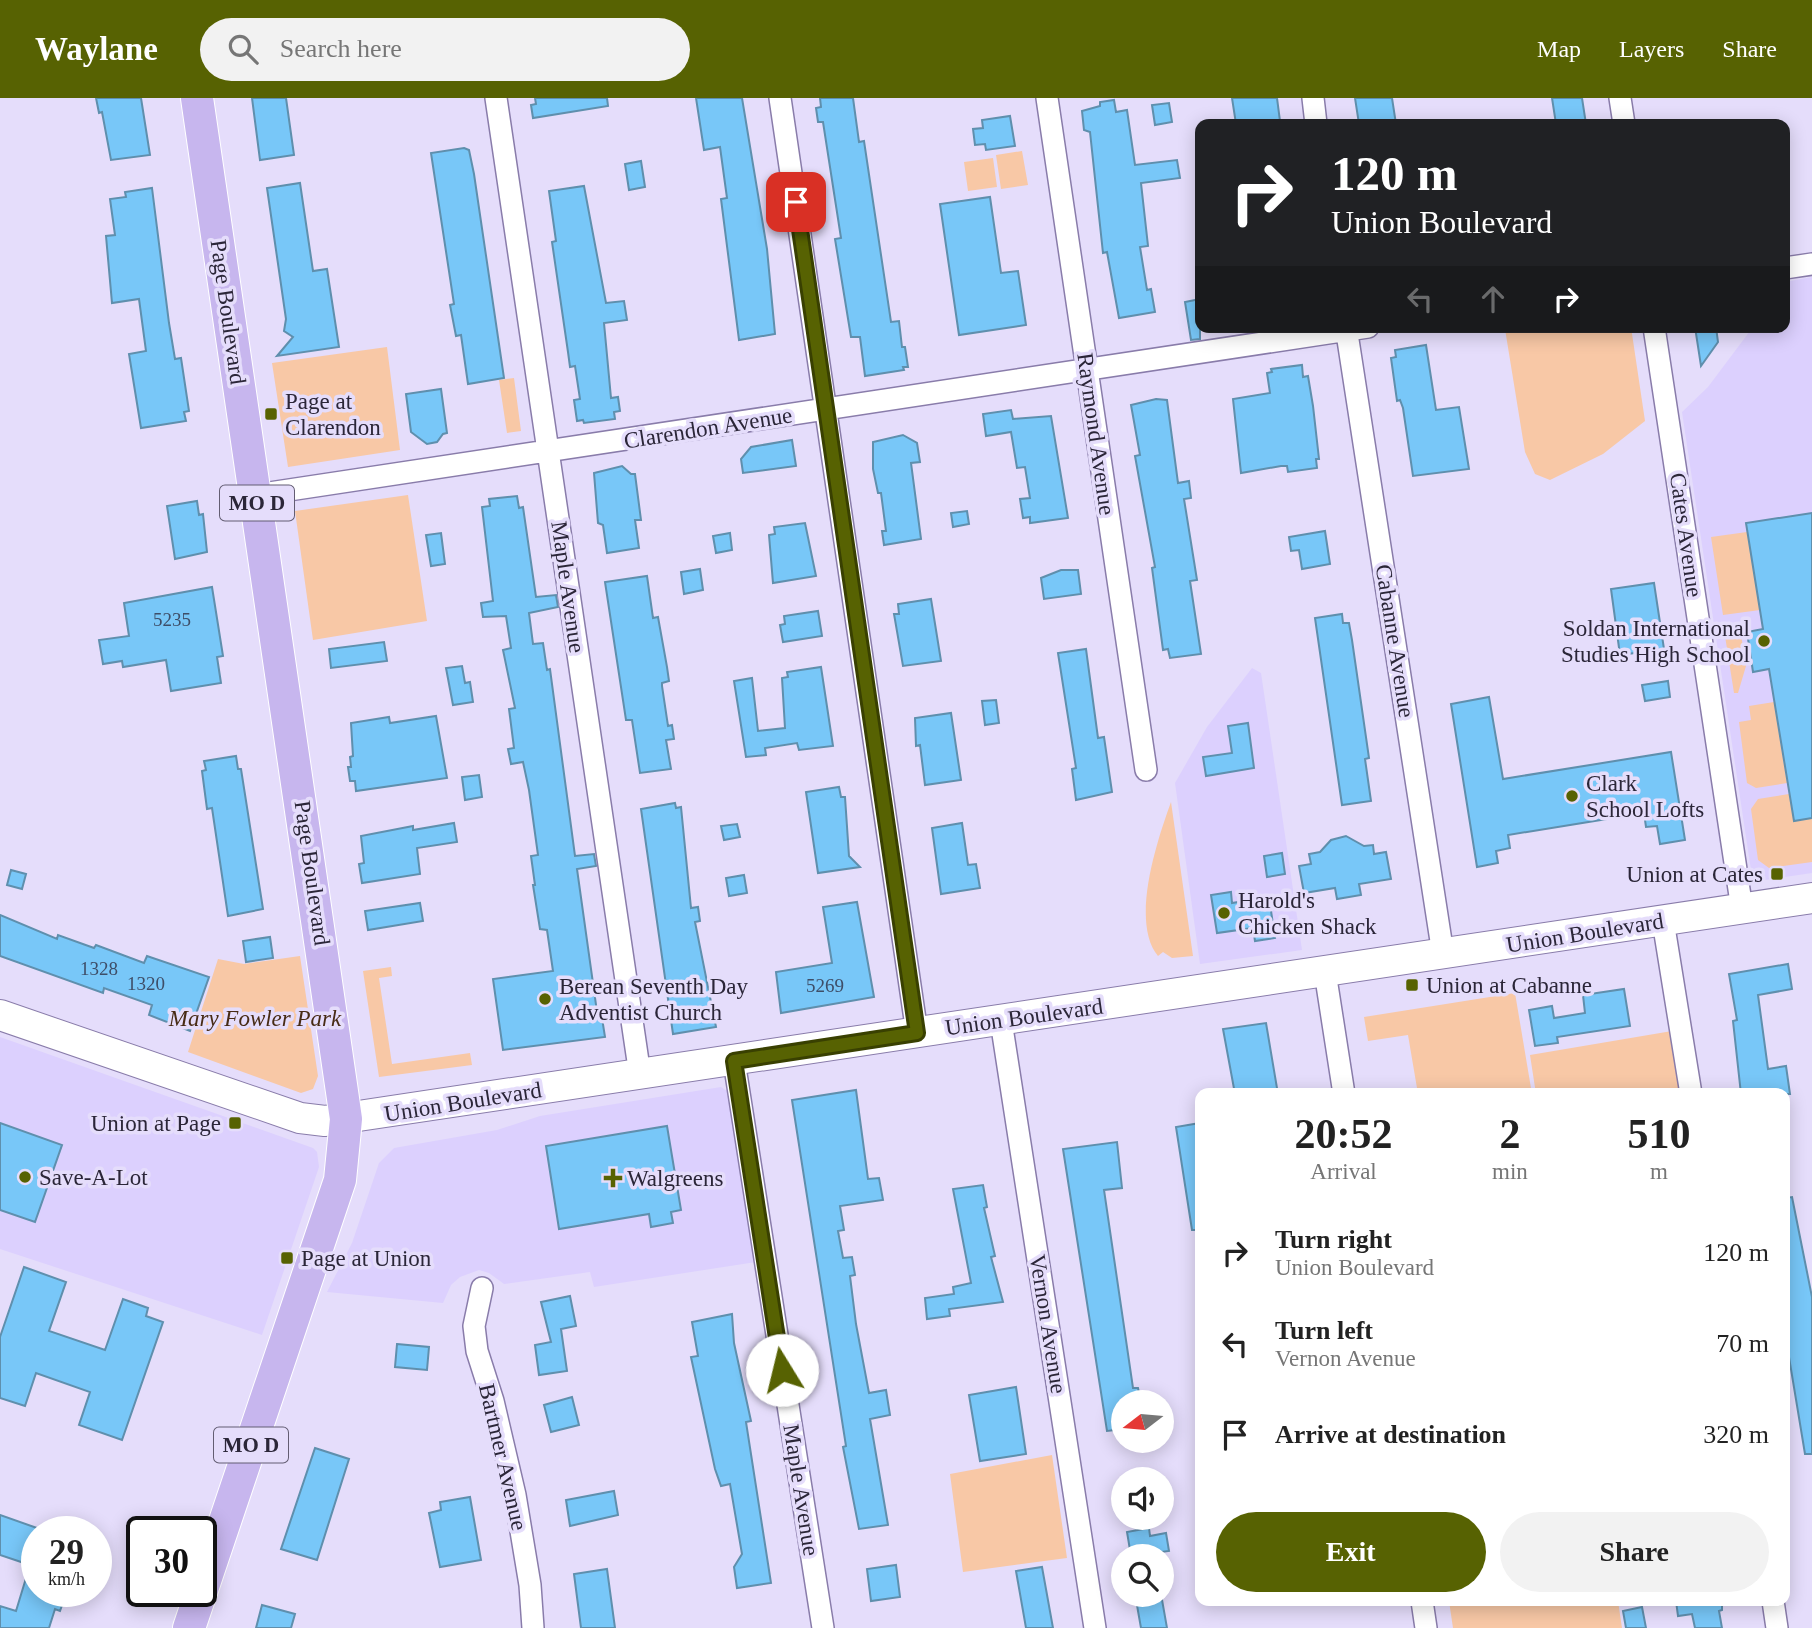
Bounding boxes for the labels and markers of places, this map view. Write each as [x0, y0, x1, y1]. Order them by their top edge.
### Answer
pin [766, 172, 826, 232]
place label: Page at Clarendon [285, 389, 381, 440]
marker: Page at Clarendon [263, 406, 279, 422]
place label: Soldan International Studies High School [1561, 616, 1750, 667]
marker: Soldan International Studies High School [1756, 633, 1772, 649]
place label: Clark School Lofts [1586, 771, 1704, 822]
marker: Clark School Lofts [1564, 788, 1580, 804]
place label: Union at Cates [1626, 862, 1763, 887]
marker: Union at Cates [1769, 866, 1785, 882]
place label: Harold's Chicken Shack [1238, 888, 1377, 939]
marker: Harold's Chicken Shack [1216, 905, 1232, 921]
place label: Union at Cabanne [1426, 973, 1592, 998]
place label: Berean Seventh Day Adventist Church [559, 974, 749, 1025]
marker: Union at Cabanne [1404, 977, 1420, 993]
marker: Berean Seventh Day Adventist Church [537, 991, 553, 1007]
place label: Union at Page [91, 1111, 221, 1136]
marker: Union at Page [227, 1115, 243, 1131]
place label: Save-A-Lot [39, 1165, 148, 1190]
place label: Walgreens [627, 1166, 724, 1191]
marker: Save-A-Lot [17, 1169, 33, 1185]
marker: Walgreens [605, 1170, 621, 1186]
place label: Page at Union [301, 1246, 432, 1271]
marker: Page at Union [279, 1250, 295, 1266]

